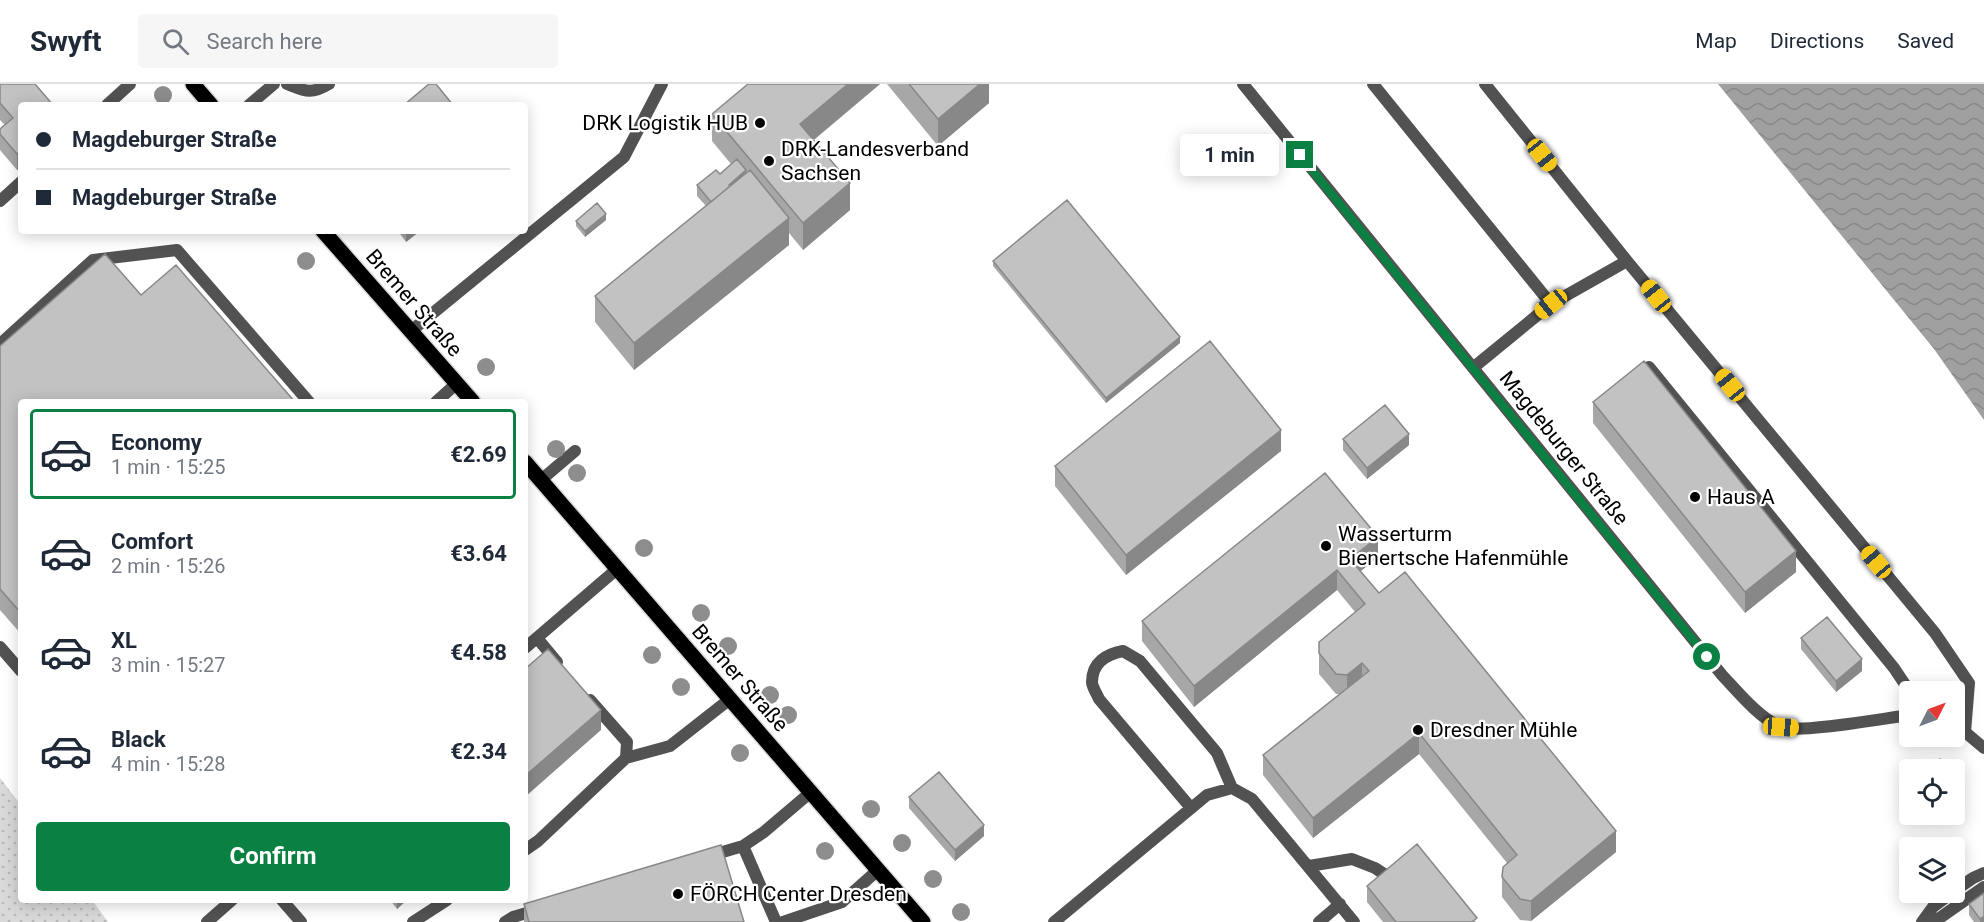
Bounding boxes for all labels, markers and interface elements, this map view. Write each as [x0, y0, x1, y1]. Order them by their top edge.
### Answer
search box [138, 14, 558, 68]
text: Swyft [30, 25, 102, 58]
icon: search [159, 25, 192, 58]
text: Search here [207, 29, 322, 54]
text: Map [1695, 29, 1737, 53]
text: Directions [1770, 29, 1864, 53]
text: Saved [1897, 29, 1954, 53]
place label: DRK Logistik HUB [582, 111, 748, 135]
marker: DRK Logistik HUB [753, 116, 767, 130]
text: Magdeburger Straße [72, 127, 277, 152]
callout: 1 min [1180, 134, 1279, 176]
car [1524, 135, 1560, 175]
place label: DRK-Landesverband Sachsen [781, 137, 969, 185]
route end [1286, 141, 1313, 168]
text: 1 min [1204, 143, 1255, 167]
marker: DRK-Landesverband Sachsen [762, 154, 776, 168]
text: Magdeburger Straße [72, 185, 277, 210]
street label: Bremer Straße [361, 245, 467, 361]
car [1638, 276, 1674, 316]
car [1531, 286, 1571, 322]
car [1712, 365, 1748, 405]
street label: Magdeburger Straße [1495, 366, 1633, 530]
icon: car [39, 427, 93, 481]
text: Economy [111, 430, 202, 455]
text: €2.69 [450, 442, 507, 467]
text: 1 min · 15:25 [111, 455, 226, 479]
place label: Haus A [1707, 485, 1775, 509]
marker: Haus A [1688, 490, 1702, 504]
place label: Wasserturm Bienertsche Hafenmühle [1338, 522, 1568, 570]
icon: car [39, 526, 93, 580]
text: Comfort [111, 529, 193, 554]
marker: Wasserturm Bienertsche Hafenmühle [1319, 539, 1333, 553]
text: €3.64 [450, 541, 507, 566]
car [1858, 542, 1894, 582]
text: 2 min · 15:26 [111, 554, 226, 578]
street label: Bremer Straße [687, 620, 793, 736]
icon: car [39, 625, 93, 679]
text: XL [111, 628, 137, 653]
text: €4.58 [450, 640, 507, 665]
route start [1693, 643, 1720, 670]
text: 3 min · 15:27 [111, 653, 226, 677]
north arrow [1899, 681, 1965, 747]
map controls [1899, 681, 1965, 903]
car [1762, 717, 1800, 737]
place label: Dresdner Mühle [1430, 718, 1577, 742]
marker: Dresdner Mühle [1411, 723, 1425, 737]
icon: car [39, 724, 93, 778]
text: Black [111, 727, 166, 752]
text: €2.34 [450, 739, 507, 764]
text: 4 min · 15:28 [111, 752, 226, 776]
button: locate [1899, 759, 1965, 825]
button: Confirm [36, 822, 510, 891]
button: layers [1899, 837, 1965, 903]
place label: FÖRCH Center Dresden [690, 882, 907, 906]
marker: FÖRCH Center Dresden [671, 887, 685, 901]

